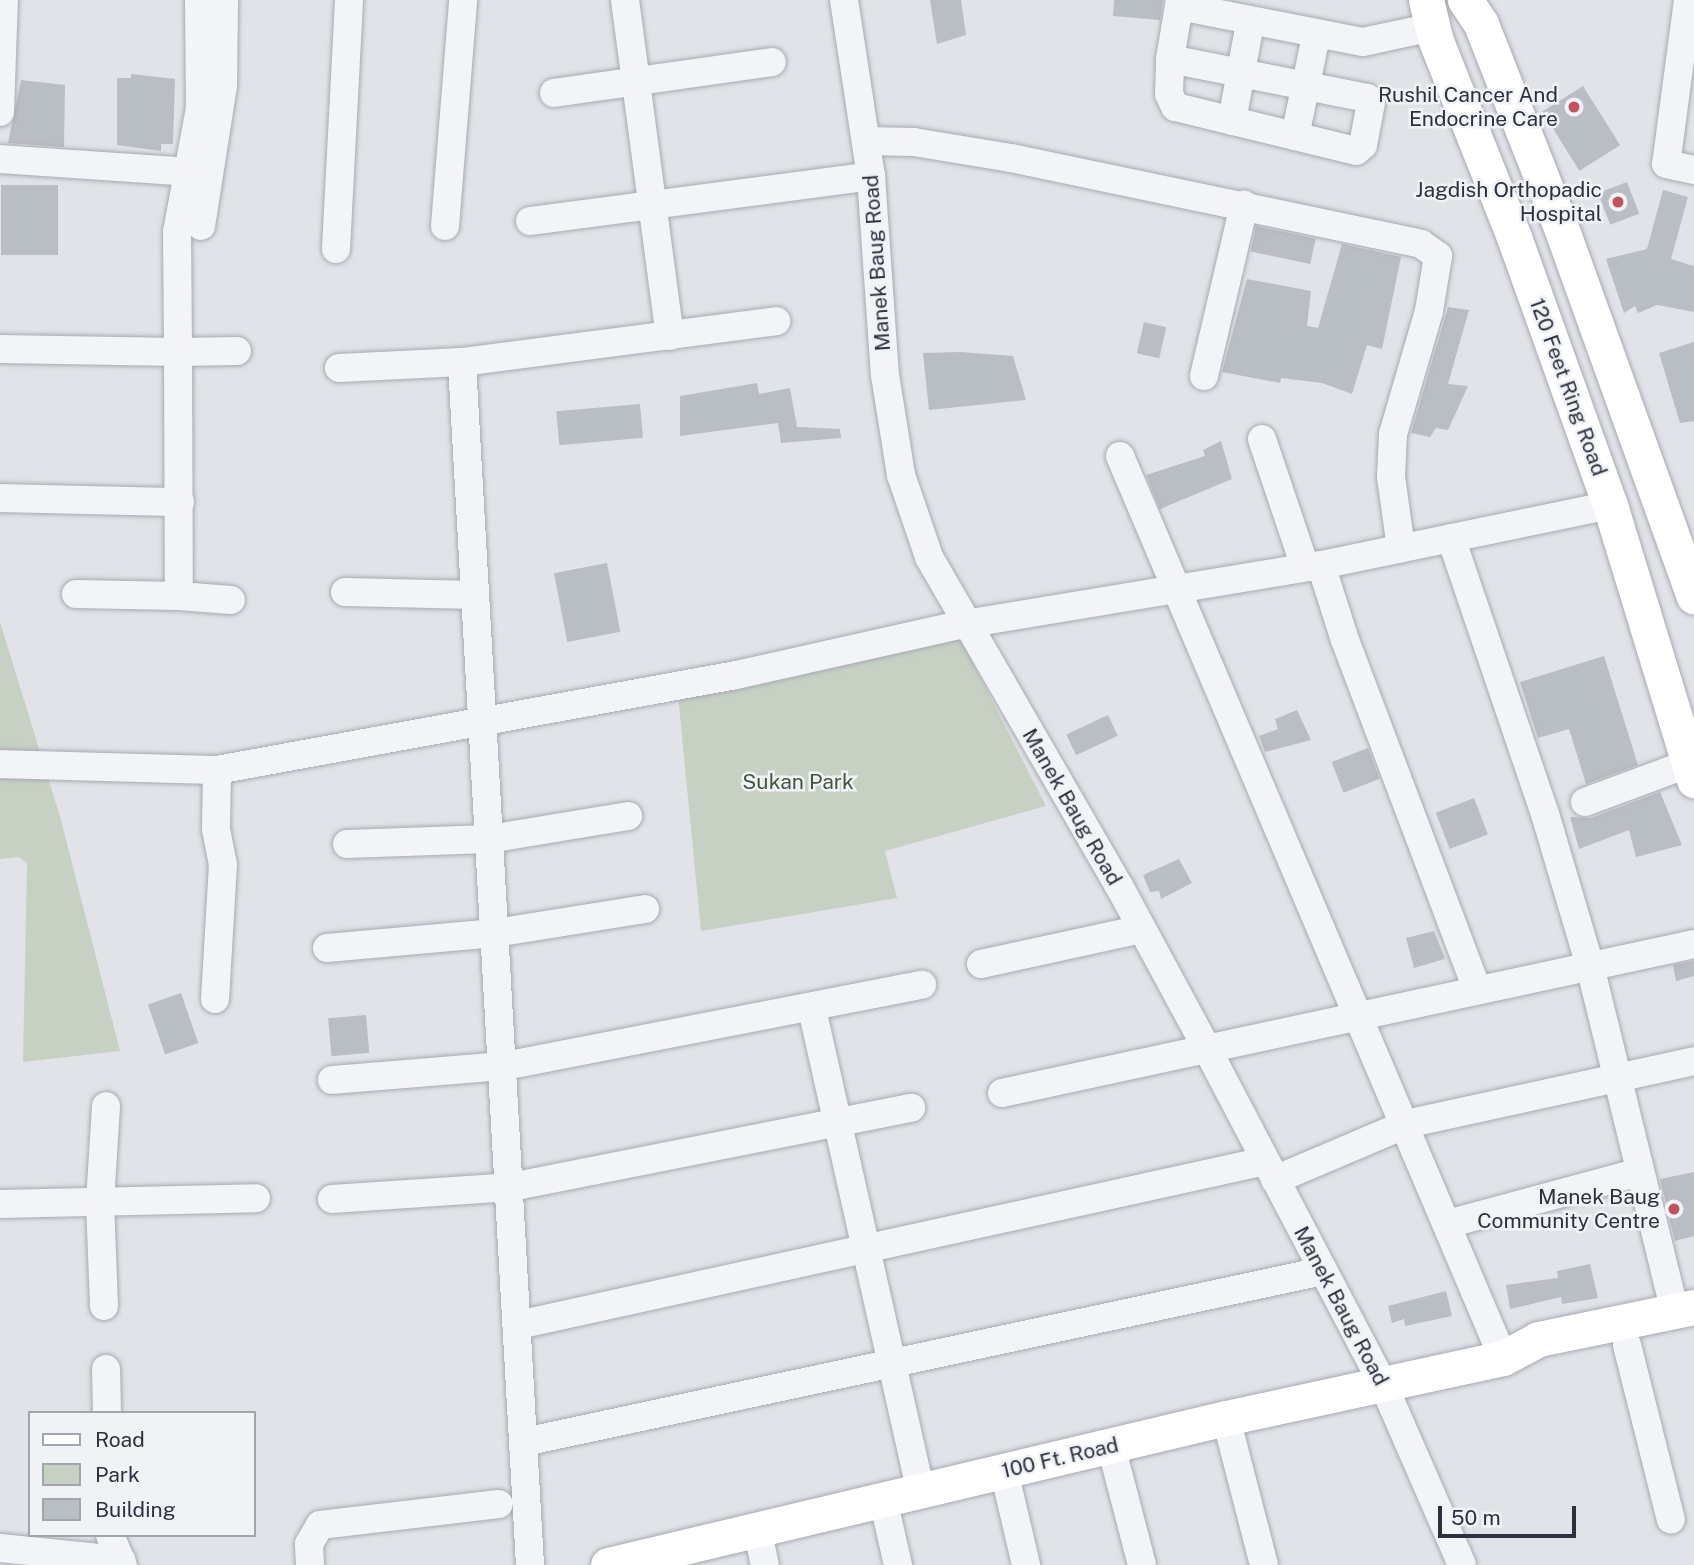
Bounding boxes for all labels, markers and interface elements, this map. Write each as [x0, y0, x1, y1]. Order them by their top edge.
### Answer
place label: Rushil Cancer And Endocrine Care [1378, 82, 1558, 132]
marker: Rushil Cancer And Endocrine Care [1564, 97, 1584, 117]
street label: Manek Baug Road [858, 174, 896, 352]
place label: Jagdish Orthopadic Hospital [1415, 177, 1602, 227]
marker: Jagdish Orthopadic Hospital [1608, 192, 1628, 212]
street label: 120 Feet Ring Road [1524, 295, 1612, 479]
street label: Manek Baug Road [1017, 724, 1127, 890]
park label: Sukan Park [742, 769, 854, 795]
place label: Manek Baug Community Centre [1477, 1184, 1660, 1234]
marker: Manek Baug Community Centre [1666, 1201, 1682, 1217]
street label: Manek Baug Road [1288, 1222, 1394, 1390]
legend [28, 1411, 256, 1537]
text: Road [95, 1427, 145, 1452]
street label: 100 Ft. Road [999, 1432, 1121, 1484]
text: Park [95, 1462, 140, 1487]
scale bar [1442, 1492, 1580, 1536]
text: Building [95, 1497, 176, 1522]
text: 50 m [1451, 1505, 1501, 1530]

